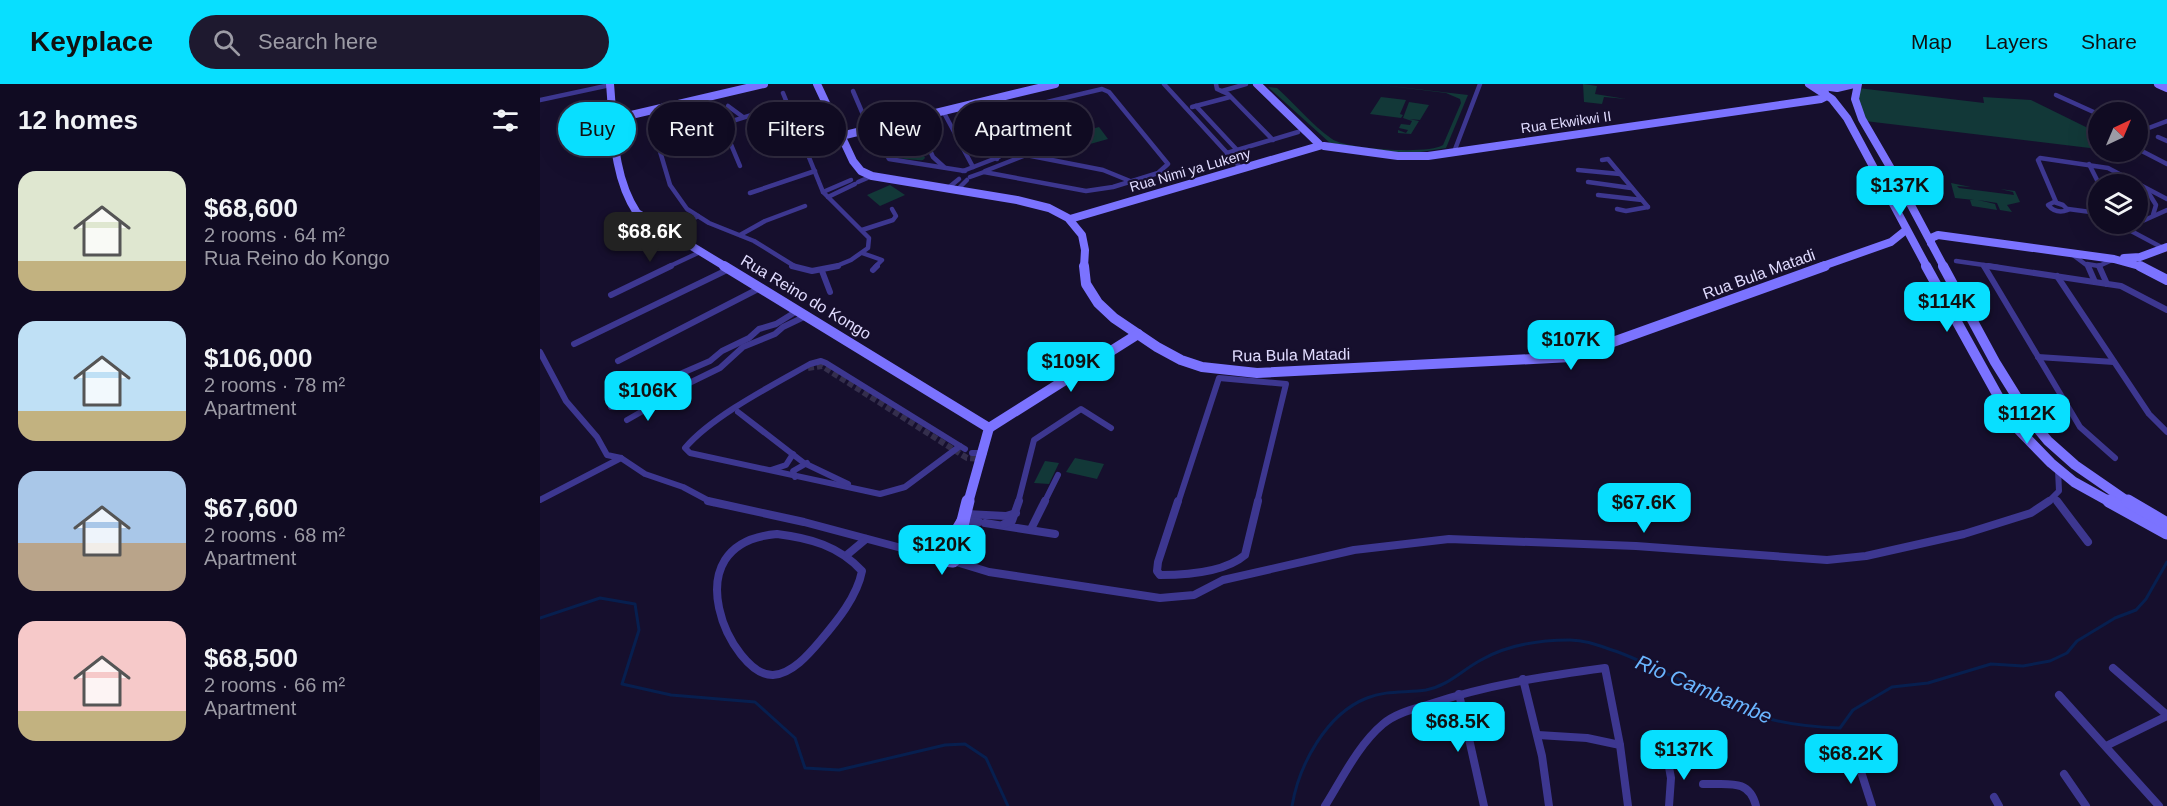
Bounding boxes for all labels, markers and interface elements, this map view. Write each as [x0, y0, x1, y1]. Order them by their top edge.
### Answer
search box [189, 15, 609, 69]
text: Keyplace [30, 26, 153, 57]
icon: search [210, 26, 243, 59]
text: Search here [258, 29, 378, 54]
text: Map [1911, 30, 1952, 53]
text: Layers [1985, 30, 2048, 53]
text: Share [2081, 30, 2137, 53]
chip: Buy [558, 102, 636, 156]
chip: Rent [648, 102, 735, 156]
chip: Filters [747, 102, 846, 156]
chip: New [858, 102, 942, 156]
chip: Apartment [954, 102, 1093, 156]
north arrow [2088, 102, 2148, 162]
map controls [2088, 102, 2148, 234]
icon: filters [489, 104, 522, 137]
text: 12 homes [18, 105, 138, 135]
street label: Rua Ekwikwi II [1520, 108, 1612, 136]
street label: Rua Nimi ya Lukeny [1128, 145, 1252, 195]
pin: $137K [1858, 166, 1942, 217]
text: $137K [1871, 174, 1929, 196]
button: layers [2088, 174, 2148, 234]
text: $68,600 [204, 193, 298, 223]
icon: home [66, 195, 138, 267]
pin: $68.6K [601, 212, 699, 263]
text: $68.6K [618, 220, 682, 242]
text: 2 rooms · 64 m² [204, 224, 345, 246]
street label: Rua Bula Matadi [1701, 246, 1817, 302]
text: Rua Reino do Kongo [204, 247, 390, 269]
street label: Rua Reino do Kongo [738, 251, 874, 343]
pin: $114K [1905, 282, 1989, 333]
text: $114K [1918, 290, 1976, 312]
pin: $107K [1529, 320, 1613, 371]
text: $107K [1542, 328, 1600, 350]
pin: $109K [1029, 342, 1113, 393]
text: $106,000 [204, 343, 312, 373]
icon: home [66, 345, 138, 417]
street label: Rua Bula Matadi [1232, 345, 1350, 365]
text: $109K [1042, 350, 1100, 372]
pin: $106K [606, 371, 690, 422]
text: 2 rooms · 78 m² [204, 374, 345, 396]
text: $106K [619, 379, 677, 401]
pin: $112K [1985, 394, 2069, 445]
text: Apartment [204, 397, 296, 419]
text: $112K [1998, 402, 2056, 424]
pin: $67.6K [1595, 483, 1693, 534]
text: $67.6K [1612, 491, 1676, 513]
text: $67,600 [204, 493, 298, 523]
icon: home [66, 495, 138, 567]
text: 2 rooms · 68 m² [204, 524, 345, 546]
pin: $120K [900, 525, 984, 576]
text: $120K [913, 533, 971, 555]
text: Apartment [204, 547, 296, 569]
text: $68,500 [204, 643, 298, 673]
icon: home [66, 645, 138, 717]
water label: Rio Cambambe [1632, 650, 1776, 728]
text: 2 rooms · 66 m² [204, 674, 345, 696]
text: Apartment [204, 697, 296, 719]
pin: $68.5K [1409, 702, 1507, 753]
text: $68.5K [1426, 710, 1490, 732]
pin: $137K [1642, 730, 1726, 781]
pin: $68.2K [1802, 734, 1900, 785]
text: $137K [1655, 738, 1713, 760]
text: $68.2K [1819, 742, 1883, 764]

